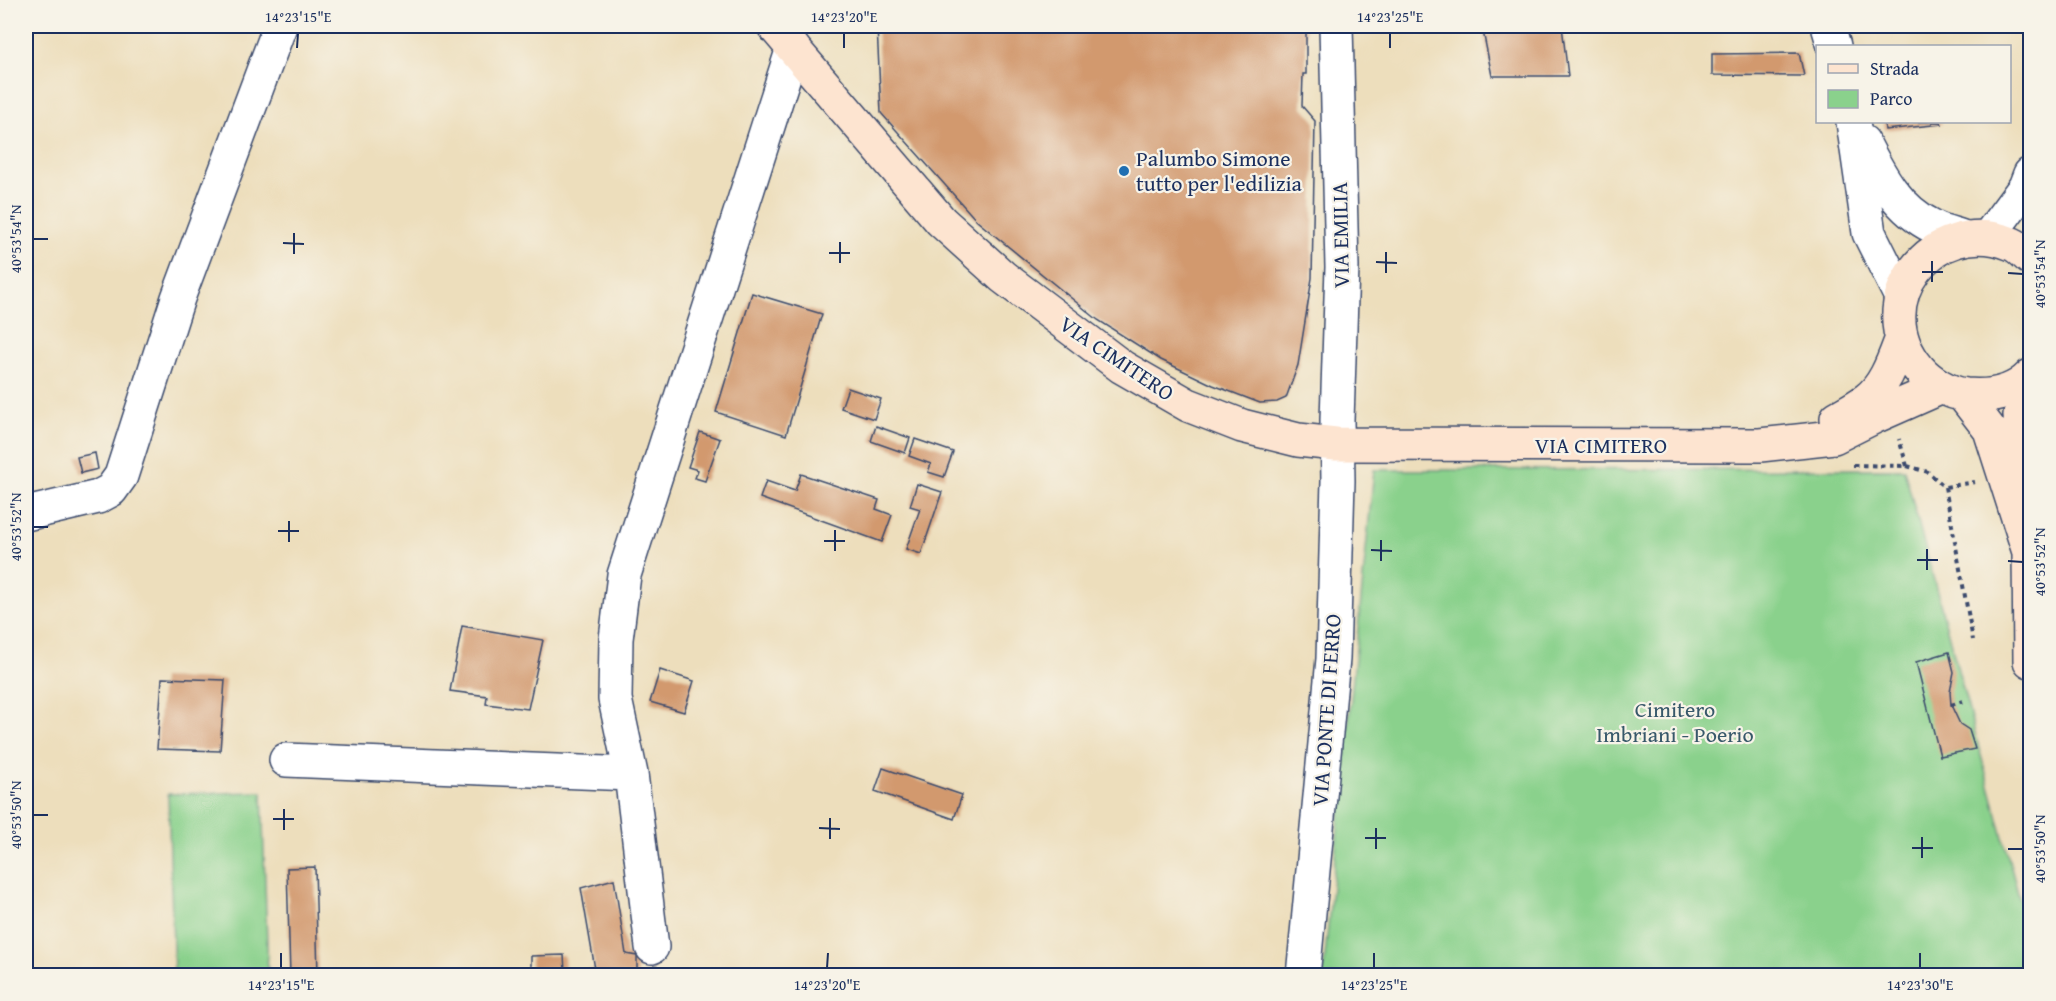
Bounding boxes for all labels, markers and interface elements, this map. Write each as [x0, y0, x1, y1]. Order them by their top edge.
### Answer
text: 14°23'15"E [265, 6, 332, 27]
text: 14°23'20"E [811, 6, 878, 27]
text: 14°23'25"E [1357, 6, 1424, 27]
legend [1816, 45, 2011, 123]
text: Strada [1870, 55, 1920, 82]
text: Parco [1870, 85, 1913, 112]
place label: Palumbo Simone tutto per l'edilizia [1136, 142, 1303, 199]
marker: Palumbo Simone tutto per l'edilizia [1117, 164, 1131, 178]
street label: VIA EMILIA [1323, 181, 1357, 288]
text: 40°53'54"N [5, 204, 26, 273]
text: 40°53'54"N [2029, 239, 2050, 308]
street label: VIA CIMITERO [1053, 308, 1181, 408]
street label: VIA CIMITERO [1535, 429, 1667, 461]
text: 40°53'52"N [5, 492, 26, 561]
text: 40°53'52"N [2029, 527, 2050, 596]
street label: VIA PONTE DI FERRO [1303, 613, 1349, 807]
park label: Cimitero Imbriani - Poerio [1596, 693, 1754, 750]
text: 40°53'50"N [5, 780, 26, 849]
text: 40°53'50"N [2029, 814, 2050, 883]
text: 14°23'15"E [248, 974, 315, 995]
text: 14°23'20"E [794, 974, 861, 995]
text: 14°23'25"E [1341, 974, 1408, 995]
text: 14°23'30"E [1887, 974, 1954, 995]

